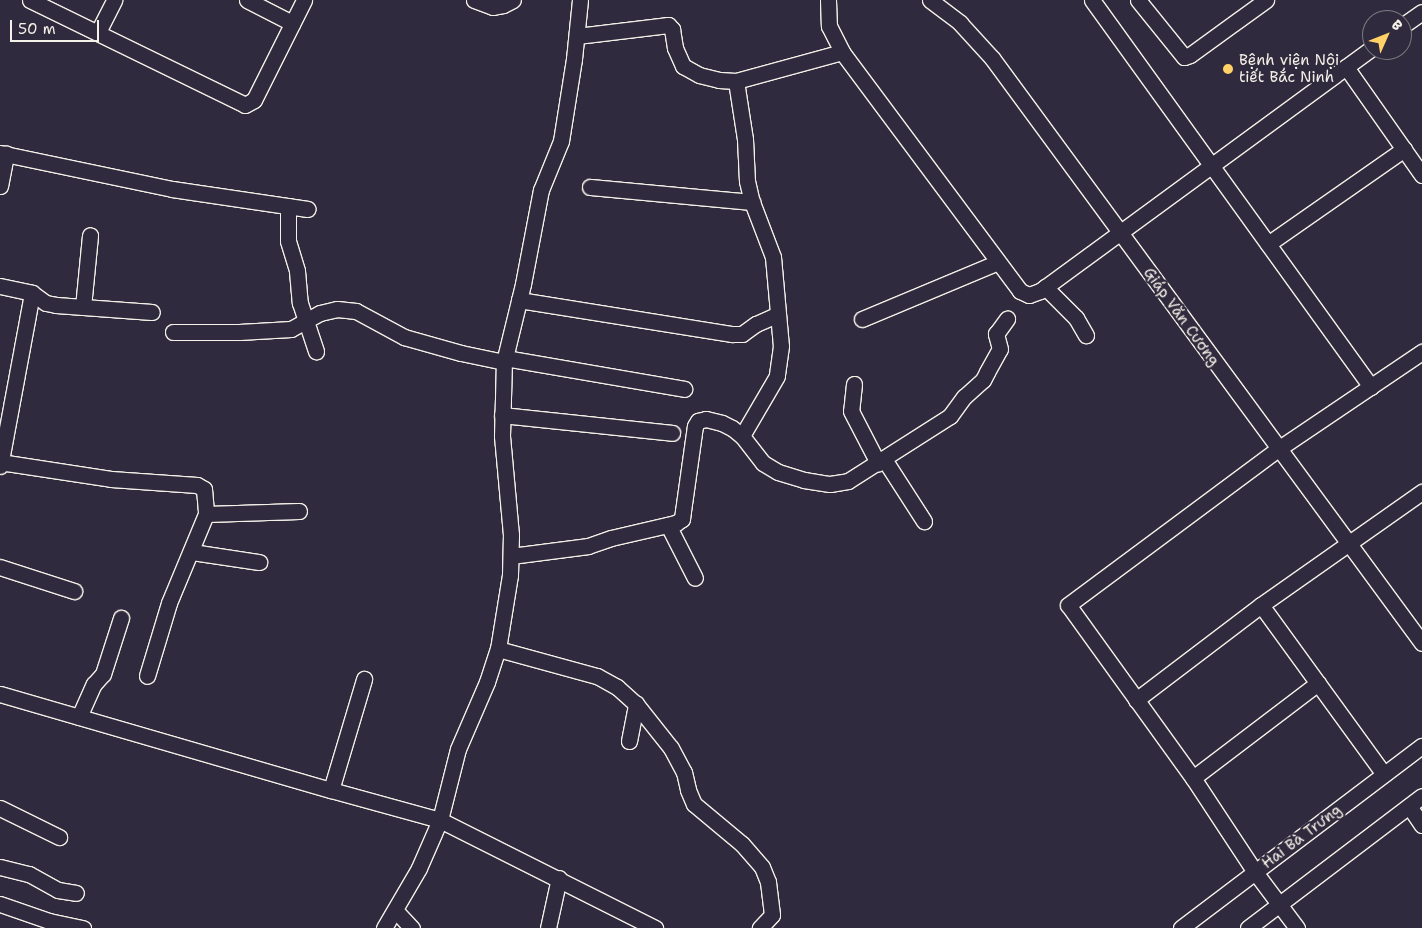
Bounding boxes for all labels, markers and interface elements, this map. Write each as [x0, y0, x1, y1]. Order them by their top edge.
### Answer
scale bar [12, 10, 101, 42]
north arrow [1362, 10, 1412, 60]
text: B [1388, 16, 1407, 35]
text: 50 m [18, 19, 56, 39]
place label: Bệnh viện Nội tiết Bắc Ninh [1239, 51, 1339, 86]
marker: Bệnh viện Nội tiết Bắc Ninh [1221, 62, 1235, 76]
street label: Giáp Văn Cương [1139, 264, 1223, 370]
street label: Hai Bà Trưng [1259, 801, 1345, 873]

